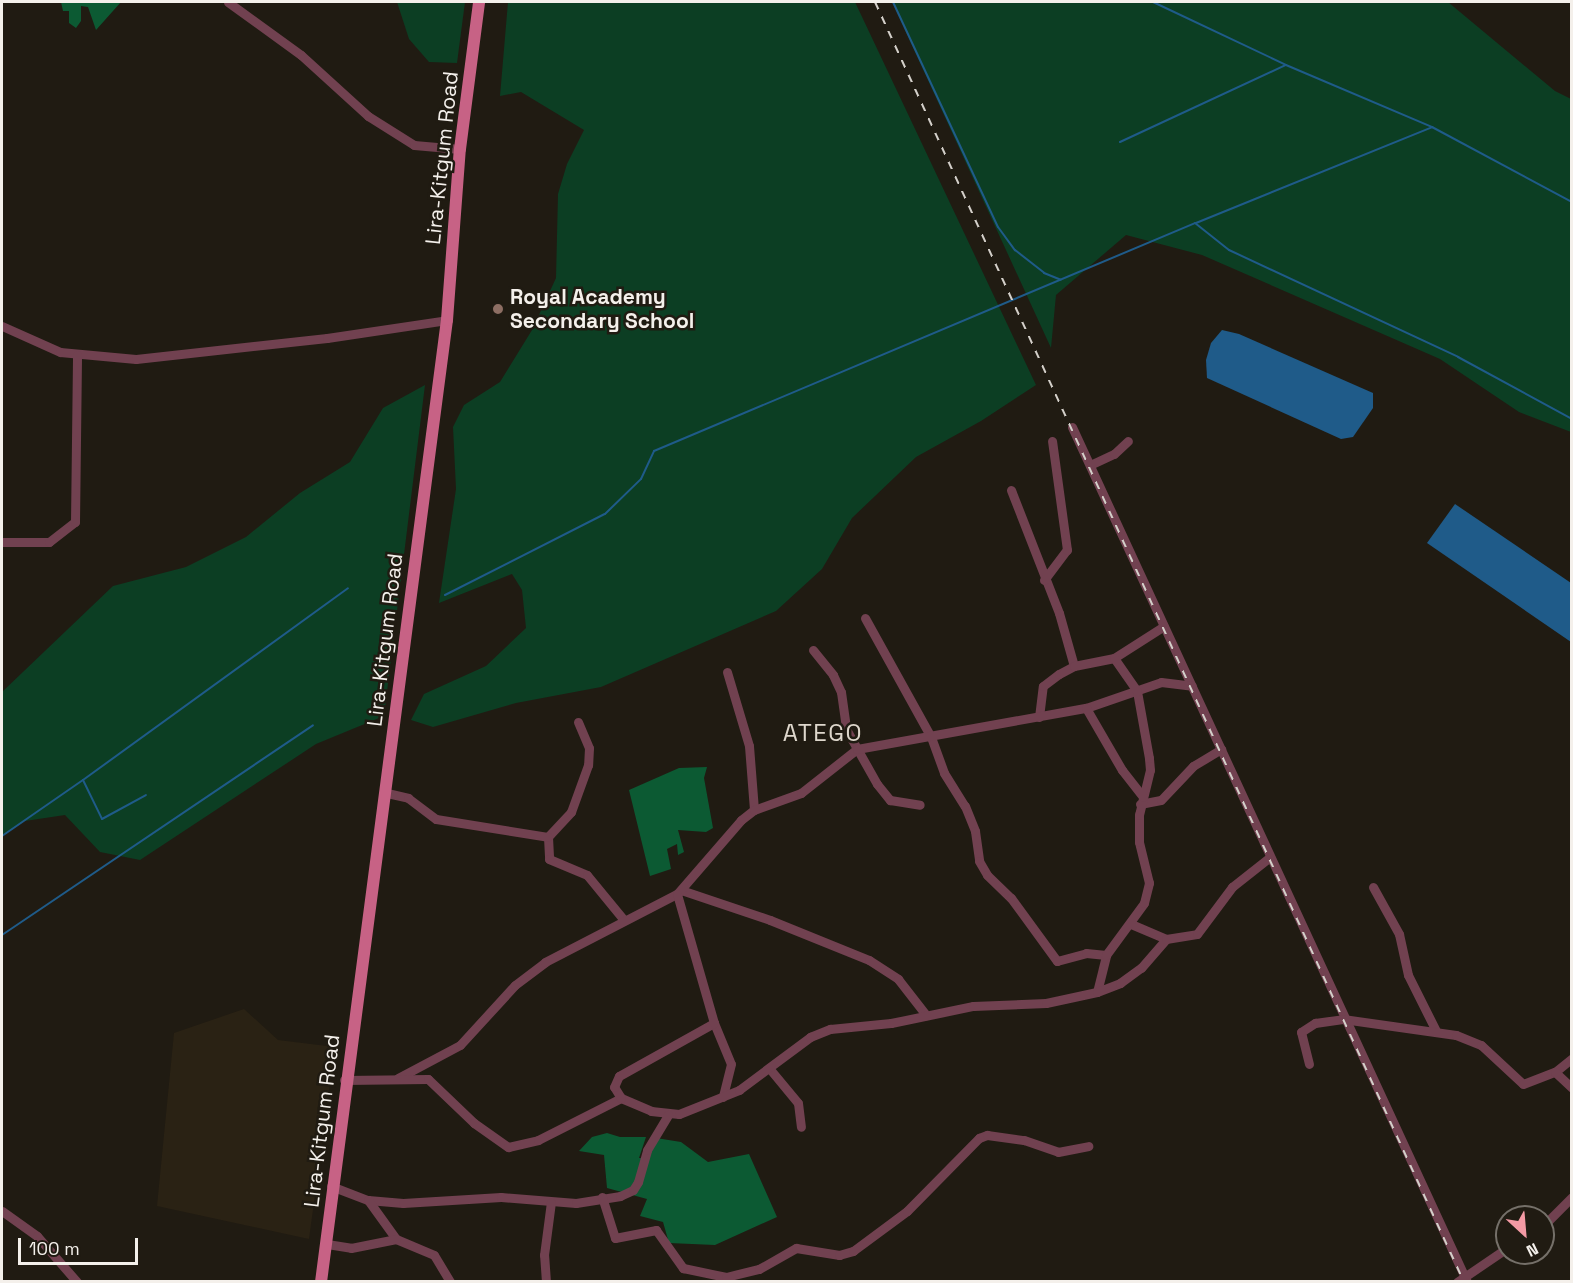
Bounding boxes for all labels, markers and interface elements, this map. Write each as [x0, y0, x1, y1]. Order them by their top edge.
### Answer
street label: Lira-Kitgum Road [420, 70, 464, 246]
place label: Royal Academy Secondary School [510, 284, 694, 334]
marker: Royal Academy Secondary School [491, 302, 505, 316]
street label: Lira-Kitgum Road [362, 552, 408, 728]
district label: ATEGO [783, 719, 863, 747]
street label: Lira-Kitgum Road [299, 1033, 345, 1209]
north arrow [1495, 1205, 1555, 1265]
scale bar [21, 1226, 141, 1264]
text: 100 m [29, 1237, 80, 1260]
text: N [1523, 1238, 1542, 1262]

